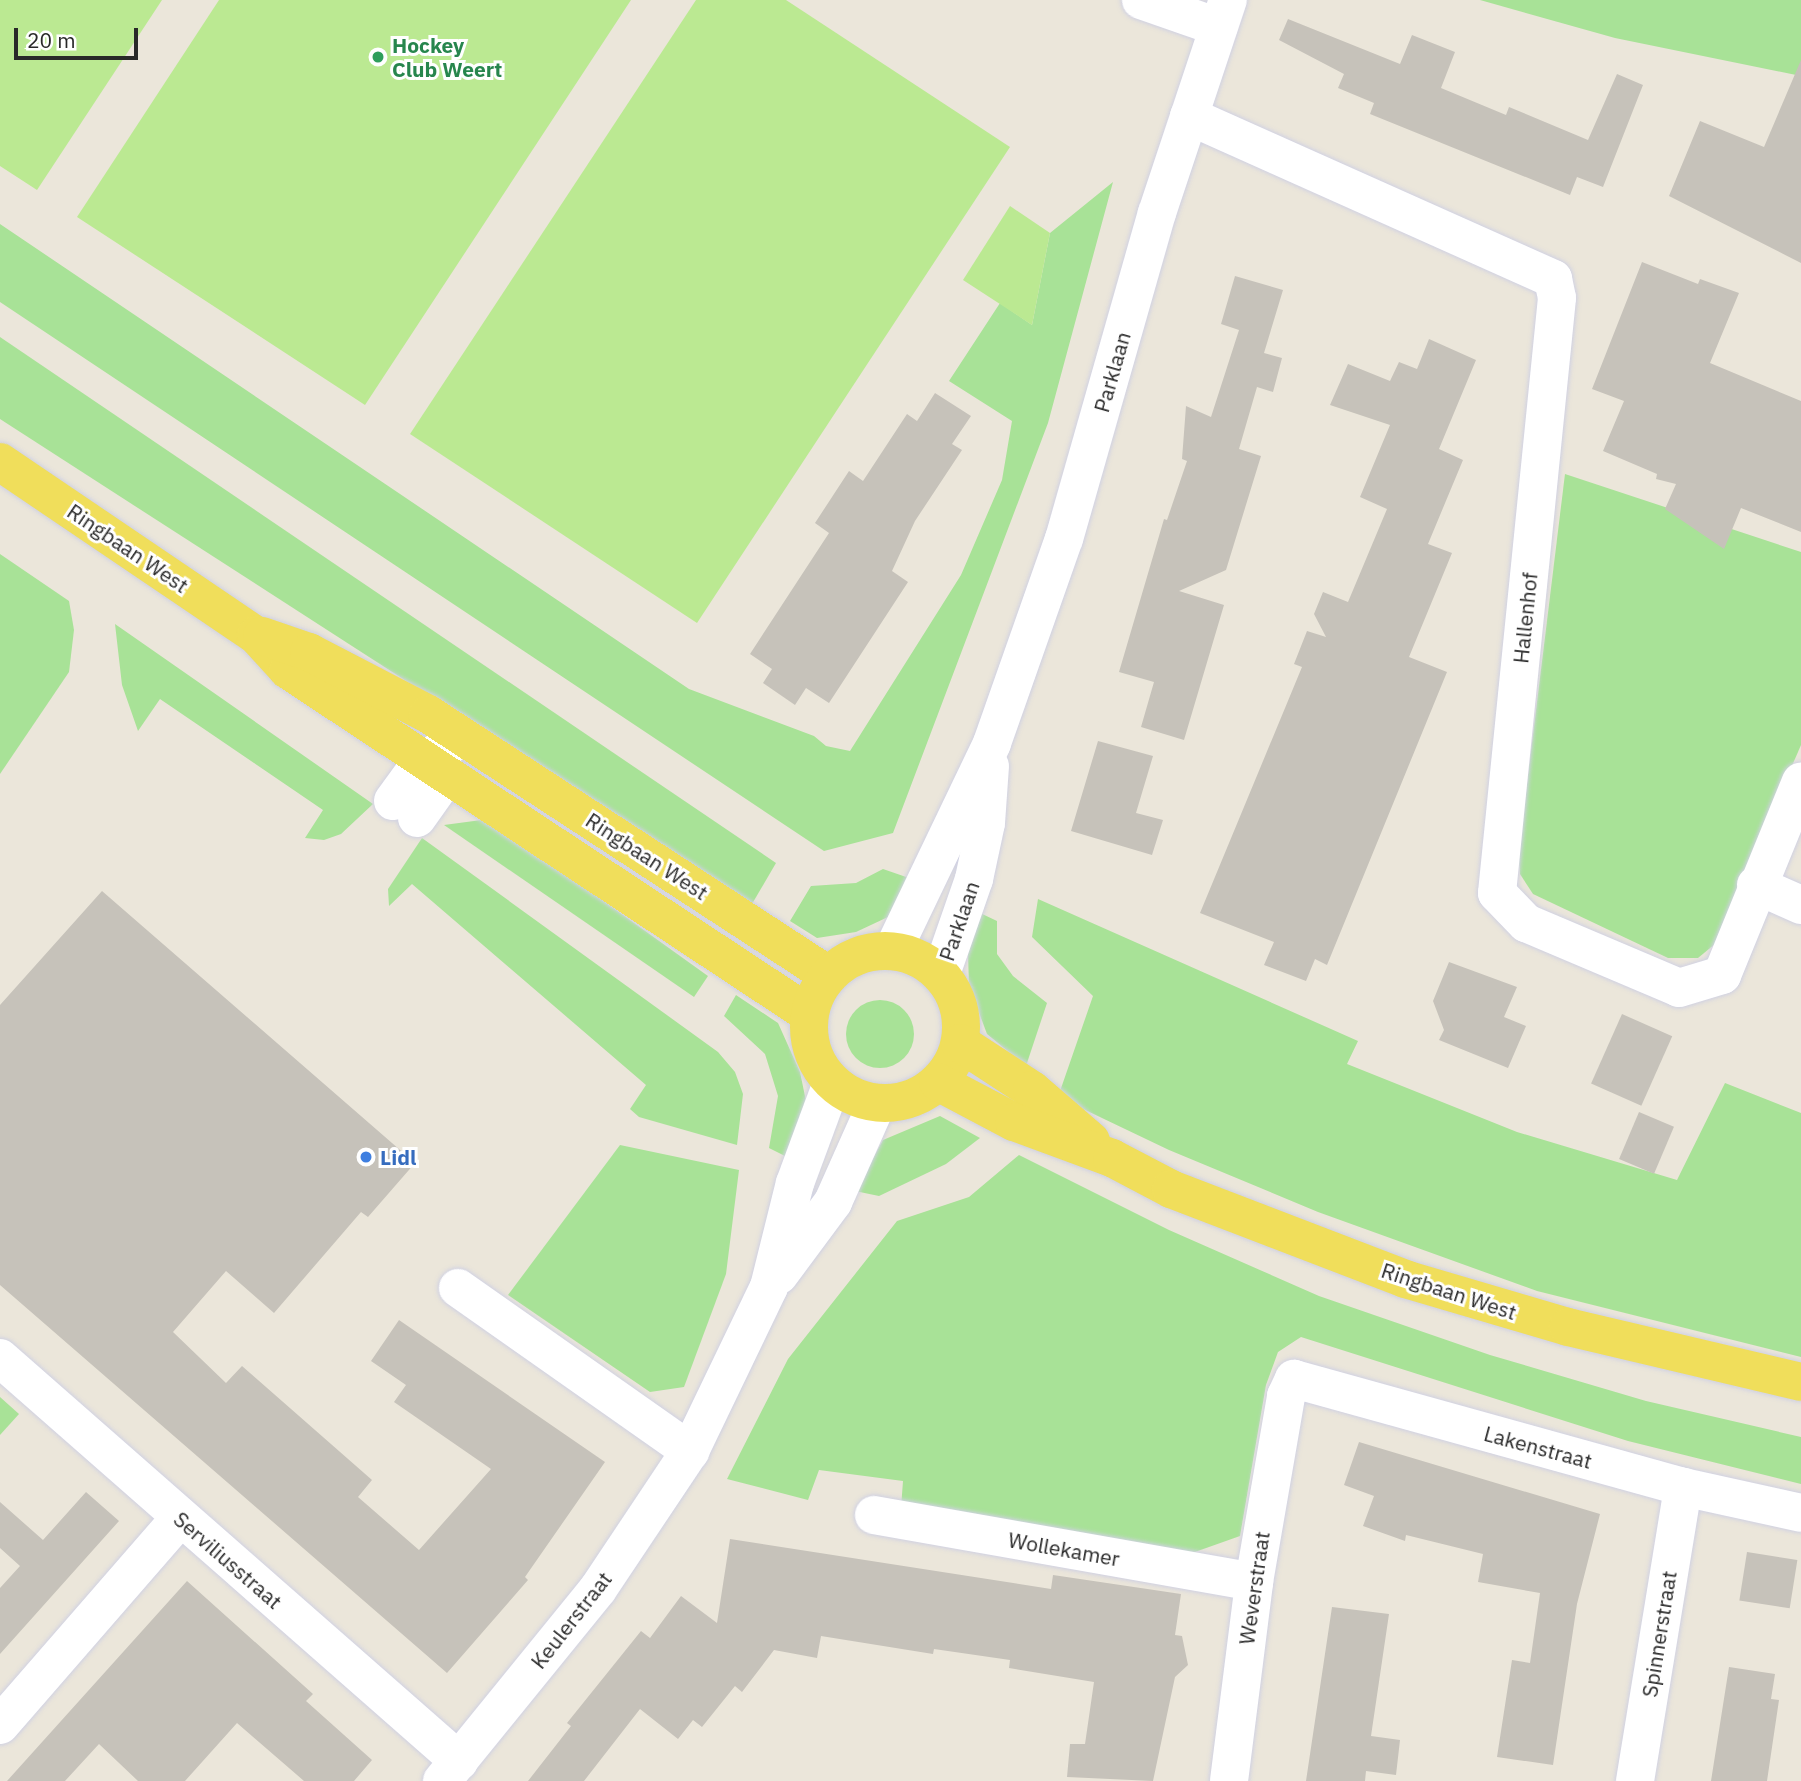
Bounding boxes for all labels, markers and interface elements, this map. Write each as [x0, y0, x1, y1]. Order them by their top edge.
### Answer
scale bar [18, 14, 142, 58]
text: 20 m [27, 26, 76, 54]
place label: Hockey Club Weert [392, 32, 502, 82]
marker: Hockey Club Weert [370, 49, 386, 65]
street label: Parklaan [1089, 329, 1135, 415]
street label: Ringbaan West [63, 498, 193, 598]
street label: Hallenhof [1508, 571, 1542, 665]
street label: Ringbaan West [581, 807, 713, 905]
street label: Parklaan [934, 878, 984, 964]
place label: Lidl [380, 1144, 416, 1170]
marker: Lidl [358, 1149, 374, 1165]
street label: Ringbaan West [1378, 1257, 1520, 1325]
street label: Lakenstraat [1481, 1420, 1595, 1474]
street label: Serviliusstraat [169, 1506, 287, 1614]
street label: Wollekamer [1006, 1527, 1122, 1571]
street label: Weverstraat [1234, 1530, 1274, 1646]
street label: Keulerstraat [525, 1567, 617, 1673]
street label: Spinnerstraat [1637, 1569, 1681, 1699]

